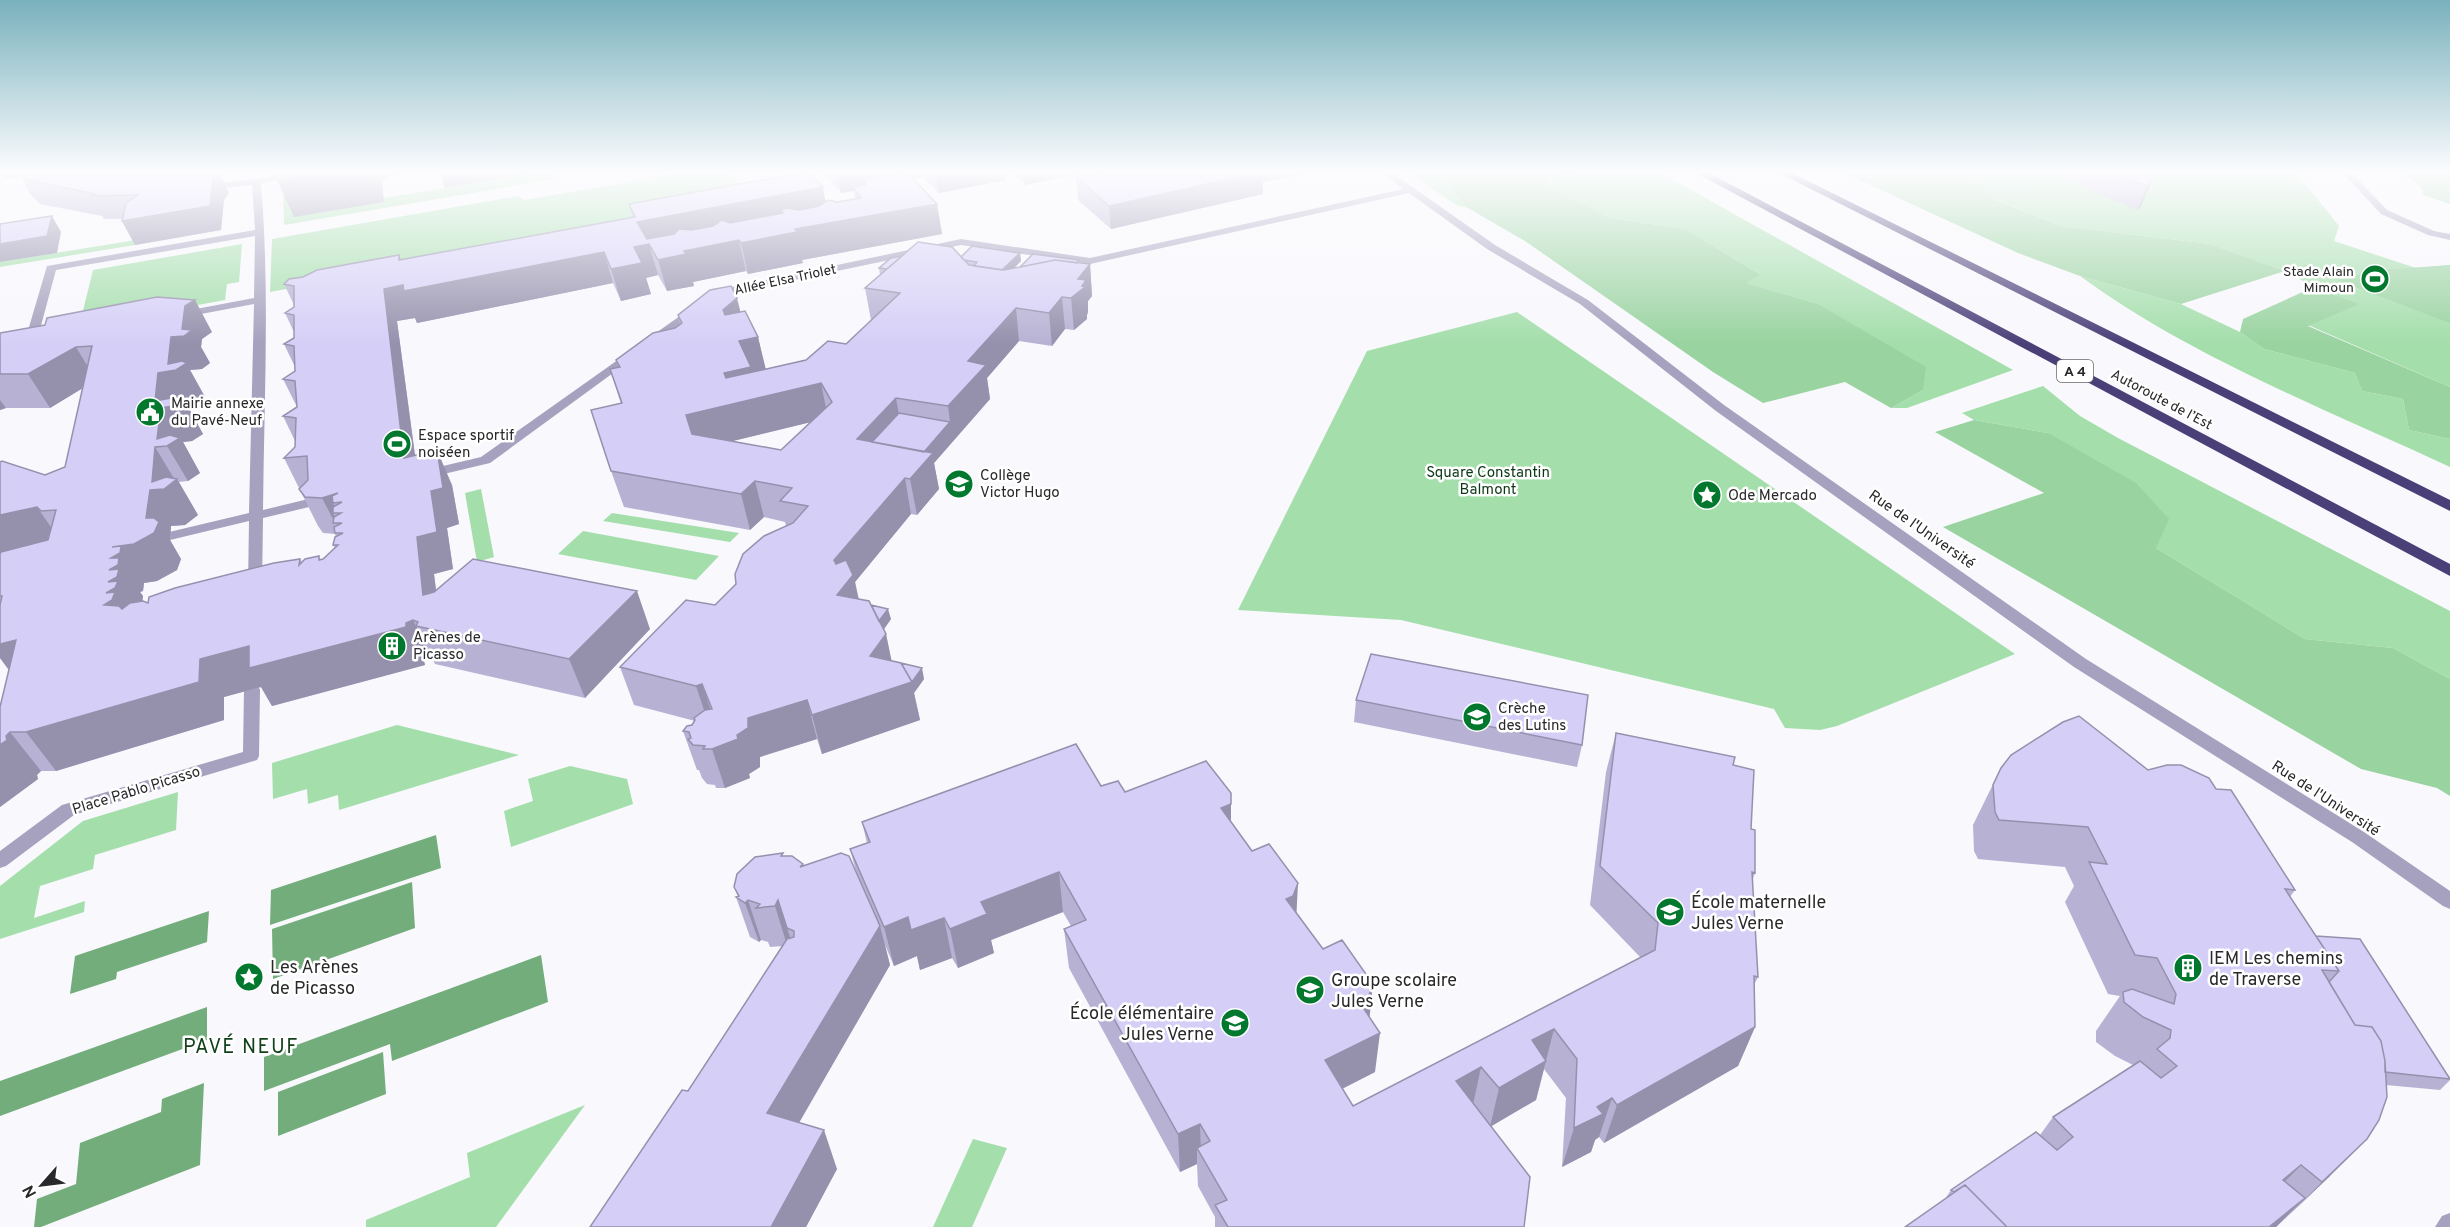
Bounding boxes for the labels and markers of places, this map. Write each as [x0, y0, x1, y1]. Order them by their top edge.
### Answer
sports icon: Stade Alain Mimoun [2359, 263, 2391, 295]
place label: Stade Alain Mimoun [2283, 264, 2354, 297]
place label: Mairie annexe du Pavé-Neuf [171, 395, 264, 431]
public building icon: Mairie annexe du Pavé-Neuf [134, 396, 166, 428]
place label: Espace sportif noiséen [418, 427, 514, 463]
sports icon: Espace sportif noiséen [381, 428, 413, 460]
place label: Collège Victor Hugo [980, 467, 1060, 503]
school or university icon: Collège Victor Hugo [943, 468, 975, 500]
place icon: Ode Mercado [1691, 479, 1723, 511]
place label: Ode Mercado [1728, 487, 1817, 506]
place label: Arènes de Picasso [413, 629, 481, 665]
building icon: Arènes de Picasso [376, 630, 408, 662]
place label: Crèche des Lutins [1498, 700, 1566, 736]
school or university icon: Crèche des Lutins [1461, 701, 1493, 733]
place label: École maternelle Jules Verne [1691, 890, 1826, 936]
school or university icon: École maternelle Jules Verne [1654, 896, 1686, 928]
place label: IEM Les chemins de Traverse [2209, 948, 2343, 992]
building icon: IEM Les chemins de Traverse [2172, 952, 2204, 984]
place label: Les Arènes de Picasso [270, 957, 359, 1001]
place icon: Les Arènes de Picasso [233, 961, 265, 993]
place label: Groupe scolaire Jules Verne [1331, 970, 1457, 1014]
school or university icon: Groupe scolaire Jules Verne [1294, 974, 1326, 1006]
place label: École élémentaire Jules Verne [1070, 1001, 1214, 1047]
school or university icon: École élémentaire Jules Verne [1219, 1007, 1251, 1039]

